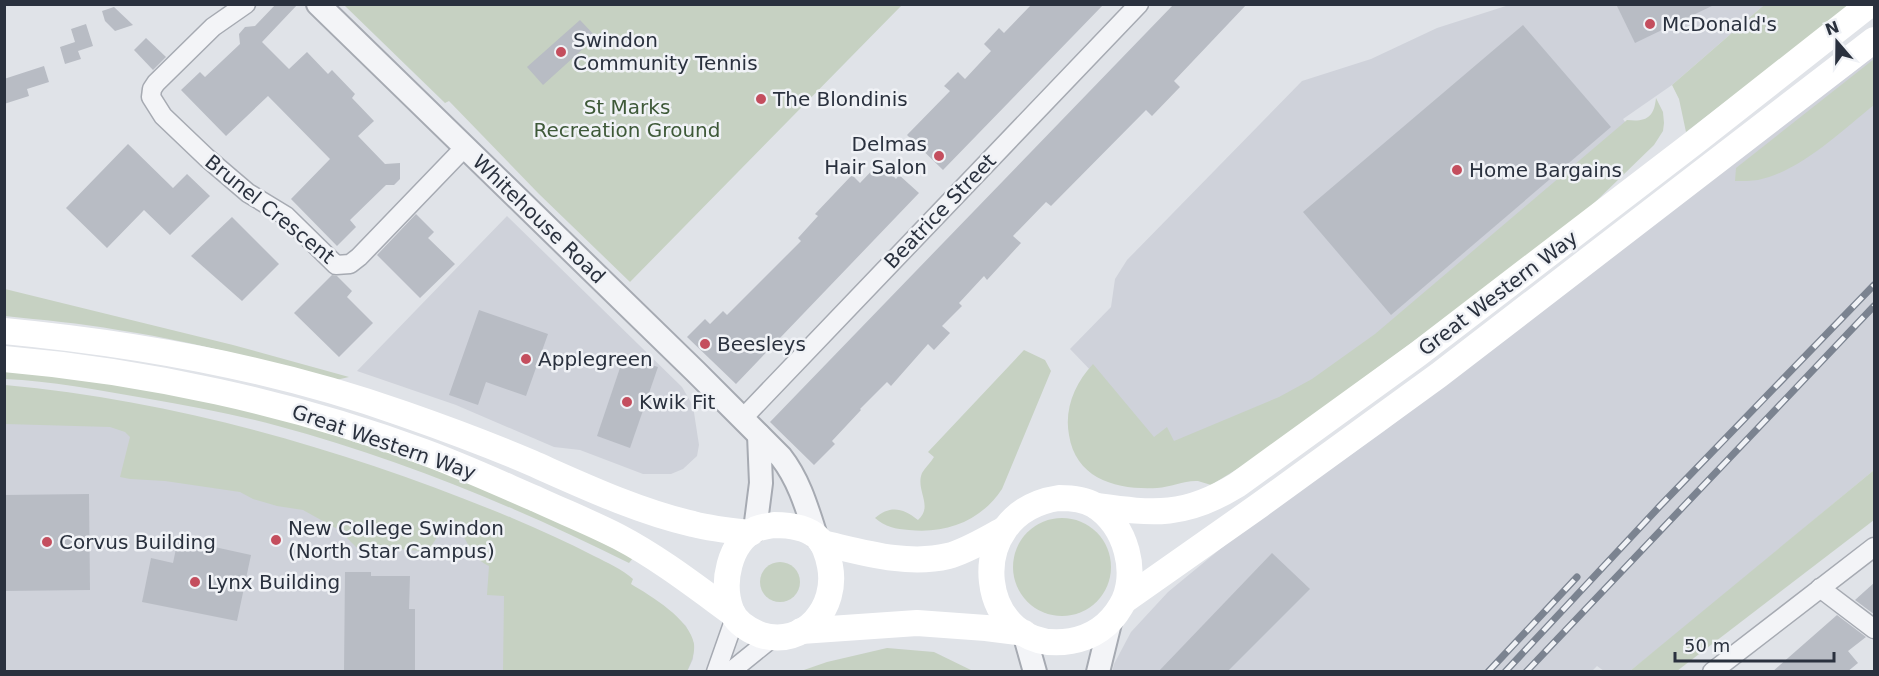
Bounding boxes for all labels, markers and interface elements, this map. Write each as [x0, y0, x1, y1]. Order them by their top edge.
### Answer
place label: McDonald's [1662, 12, 1777, 36]
north arrow [1807, 12, 1867, 72]
marker: McDonald's [1643, 17, 1657, 31]
text: N [1822, 17, 1842, 40]
place label: Swindon Community Tennis [573, 28, 758, 75]
marker: Swindon Community Tennis [554, 45, 568, 59]
place label: The Blondinis [772, 87, 908, 111]
marker: The Blondinis [754, 92, 768, 106]
park label: St Marks Recreation Ground [534, 95, 720, 142]
place label: Delmas Hair Salon [824, 132, 927, 179]
street label: Beatrice Street [879, 148, 1001, 273]
street label: Brunel Crescent [200, 149, 340, 269]
marker: Delmas Hair Salon [932, 149, 946, 163]
street label: Whitehouse Road [468, 150, 610, 288]
place label: Home Bargains [1469, 158, 1622, 182]
marker: Home Bargains [1450, 163, 1464, 177]
street label: Great Western Way [1414, 225, 1582, 361]
place label: Beesleys [717, 332, 806, 356]
marker: Beesleys [698, 337, 712, 351]
place label: Applegreen [538, 347, 653, 371]
marker: Applegreen [519, 352, 533, 366]
place label: Kwik Fit [639, 390, 716, 414]
marker: Kwik Fit [620, 395, 634, 409]
street label: Great Western Way [289, 399, 479, 485]
place label: New College Swindon (North Star Campus) [288, 516, 504, 563]
place label: Corvus Building [59, 530, 216, 554]
marker: New College Swindon (North Star Campus) [269, 533, 283, 547]
marker: Corvus Building [40, 535, 54, 549]
place label: Lynx Building [207, 570, 340, 594]
marker: Lynx Building [188, 575, 202, 589]
scale bar [1675, 625, 1834, 663]
text: 50 m [1684, 635, 1730, 656]

